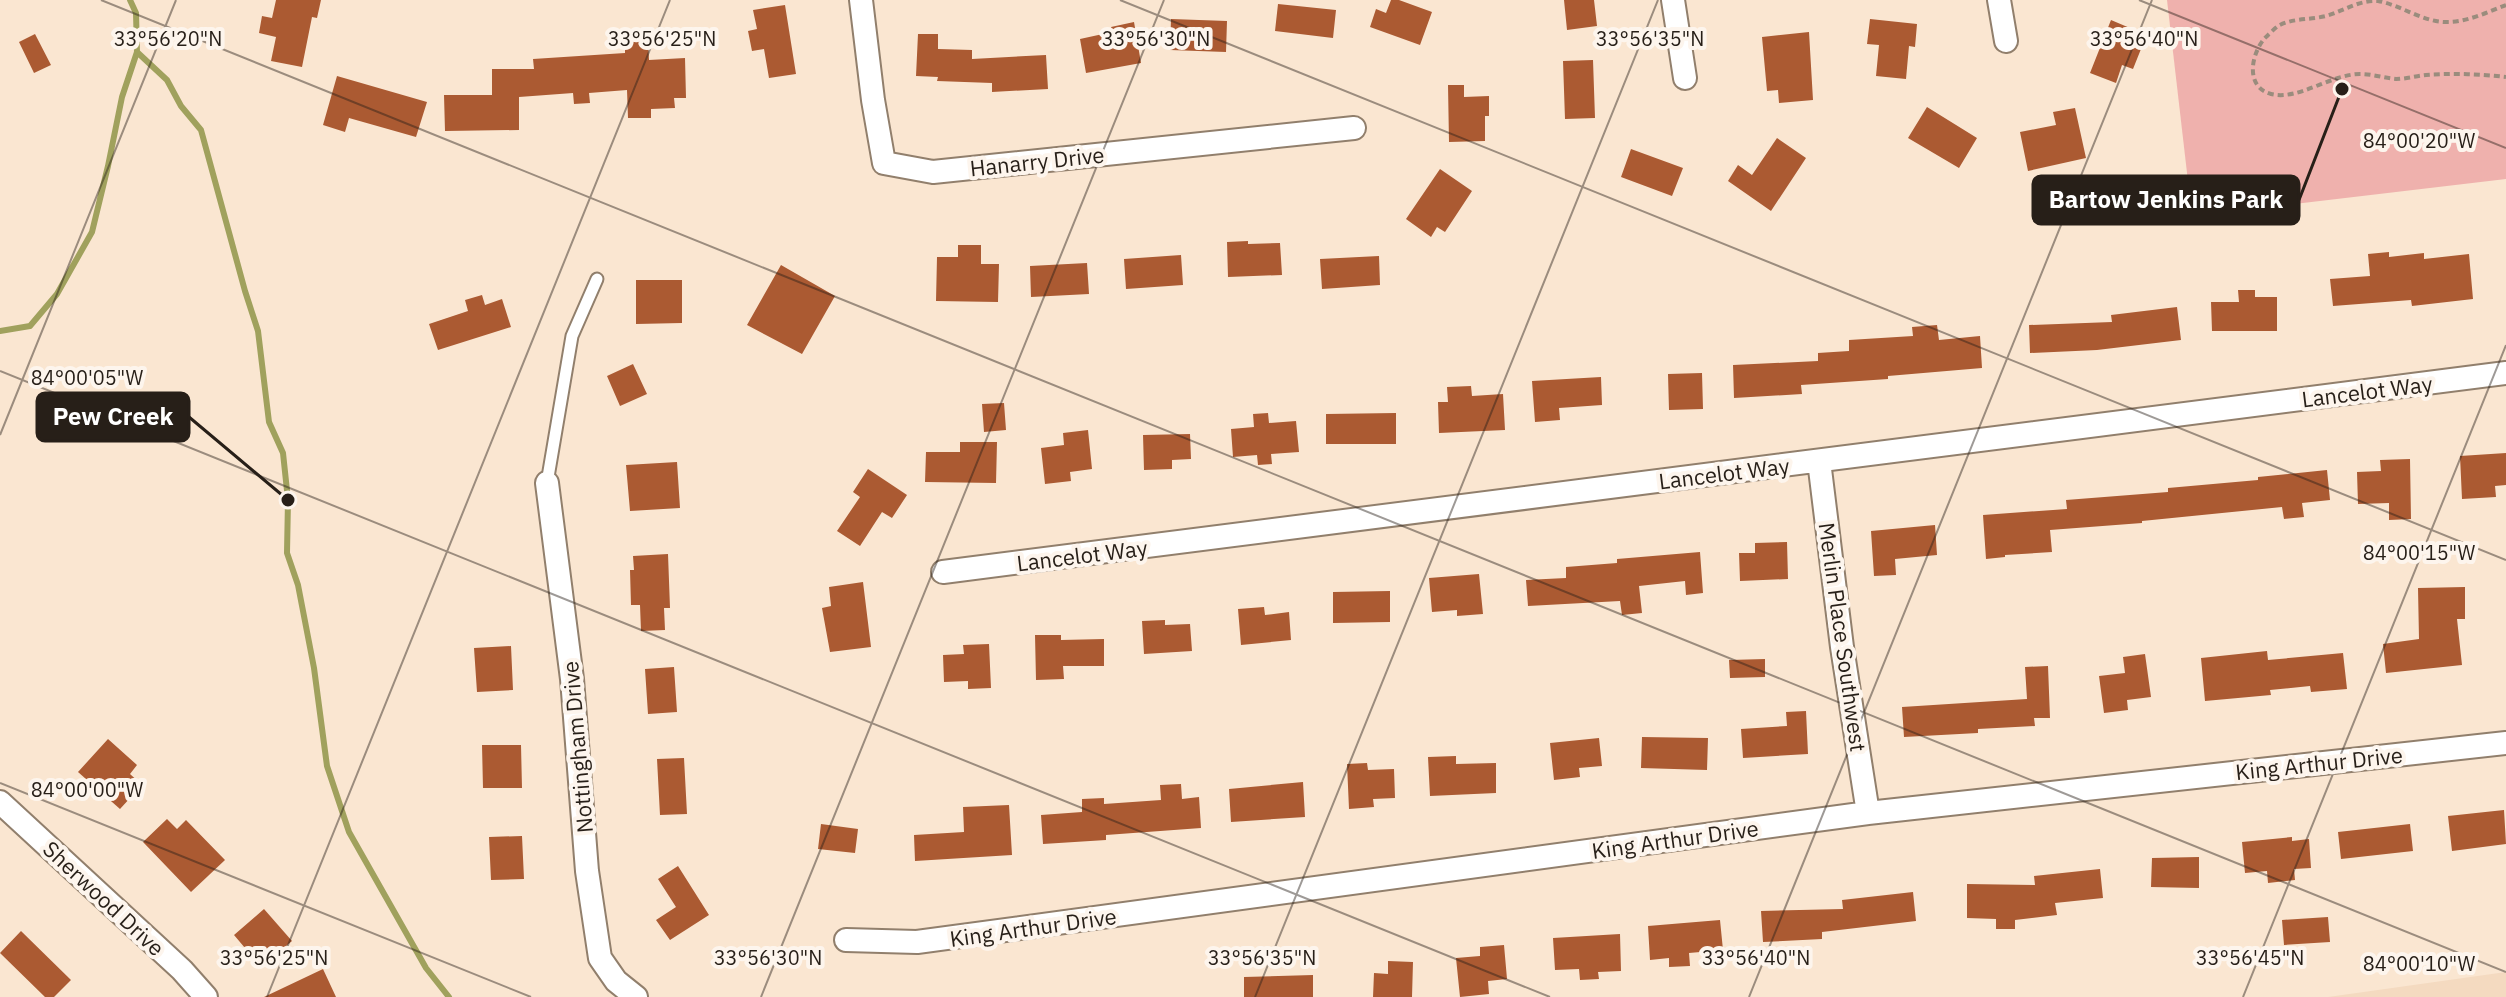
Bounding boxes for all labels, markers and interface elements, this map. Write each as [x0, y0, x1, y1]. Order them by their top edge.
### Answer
text: 33°56'20"N [114, 25, 222, 52]
text: 33°56'25"N [608, 25, 716, 52]
text: 33°56'30"N [1102, 25, 1210, 52]
text: 33°56'35"N [1596, 25, 1704, 52]
text: 33°56'40"N [2090, 25, 2198, 52]
text: 84°00'20"W [2363, 127, 2476, 154]
street label: Hanarry Drive [968, 140, 1106, 182]
callout: Bartow Jenkins Park [2033, 176, 2299, 224]
text: Bartow Jenkins Park [2049, 183, 2283, 215]
text: 84°00'05"W [31, 364, 144, 391]
street label: Lancelot Way [2300, 369, 2434, 413]
callout: Pew Creek [37, 393, 189, 441]
text: Pew Creek [53, 400, 173, 432]
street label: Lancelot Way [1657, 451, 1791, 495]
street label: Merlin Place Southwest [1813, 520, 1873, 754]
street label: Lancelot Way [1015, 533, 1149, 577]
text: 84°00'15"W [2363, 539, 2476, 566]
street label: Nottingham Drive [555, 660, 599, 834]
street label: King Arthur Drive [2234, 740, 2404, 786]
text: 84°00'00"W [31, 776, 144, 803]
street label: King Arthur Drive [1590, 813, 1760, 865]
street label: Sherwood Drive [37, 834, 171, 962]
street label: King Arthur Drive [948, 901, 1118, 953]
text: 33°56'25"N [220, 944, 328, 971]
text: 33°56'30"N [714, 944, 822, 971]
text: 33°56'35"N [1208, 944, 1316, 971]
text: 33°56'40"N [1702, 944, 1810, 971]
text: 33°56'45"N [2196, 944, 2304, 971]
text: 84°00'10"W [2363, 950, 2476, 977]

